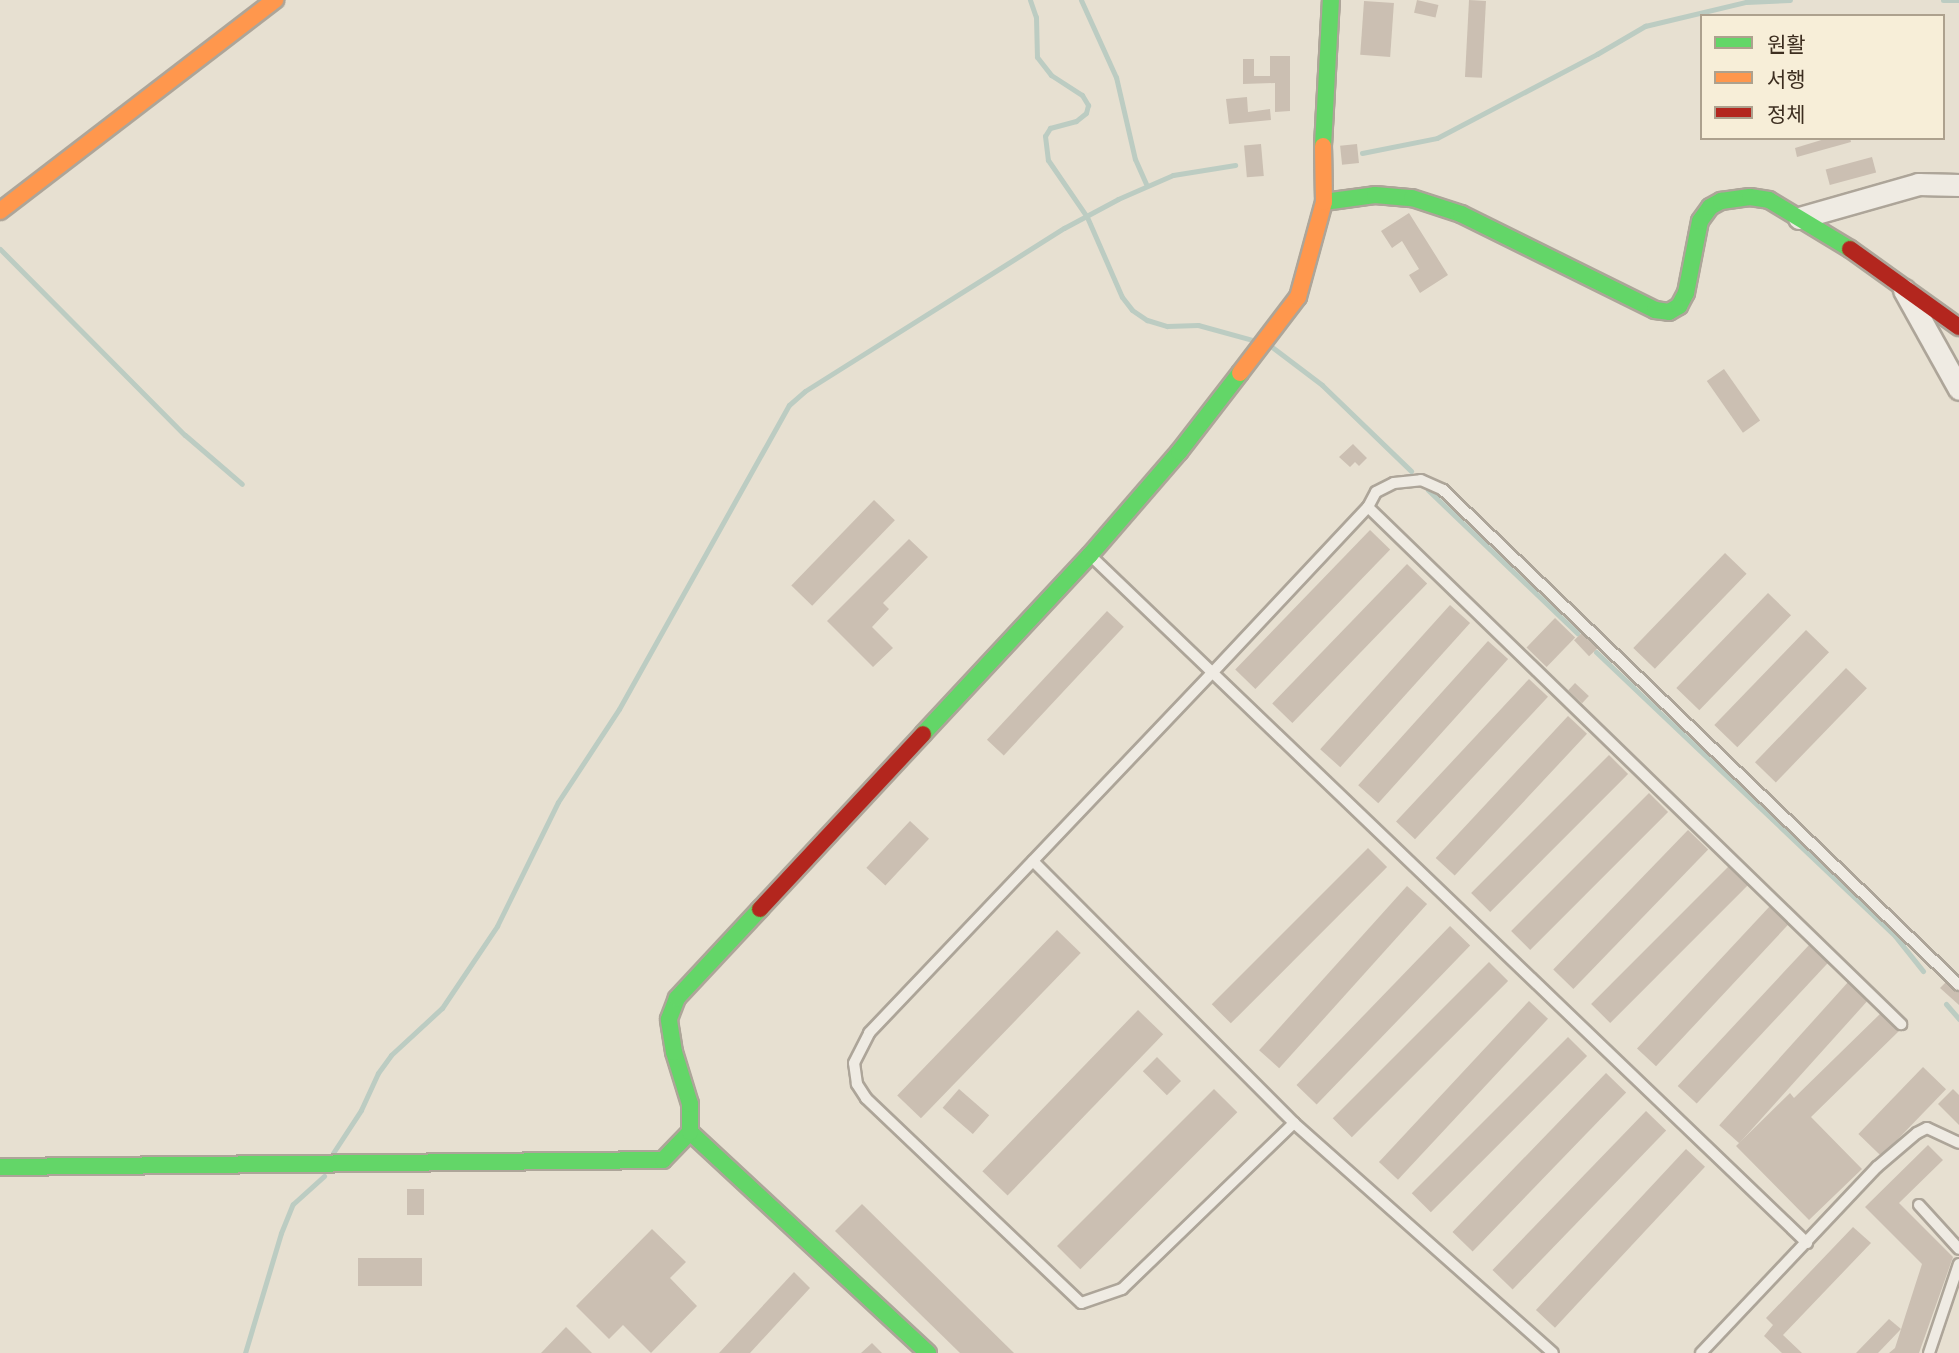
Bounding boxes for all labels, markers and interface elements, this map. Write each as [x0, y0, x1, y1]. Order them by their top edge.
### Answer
legend [1700, 14, 1945, 140]
text: 원활 [1767, 30, 1806, 58]
text: 서행 [1767, 65, 1806, 93]
text: 정체 [1767, 100, 1806, 128]

